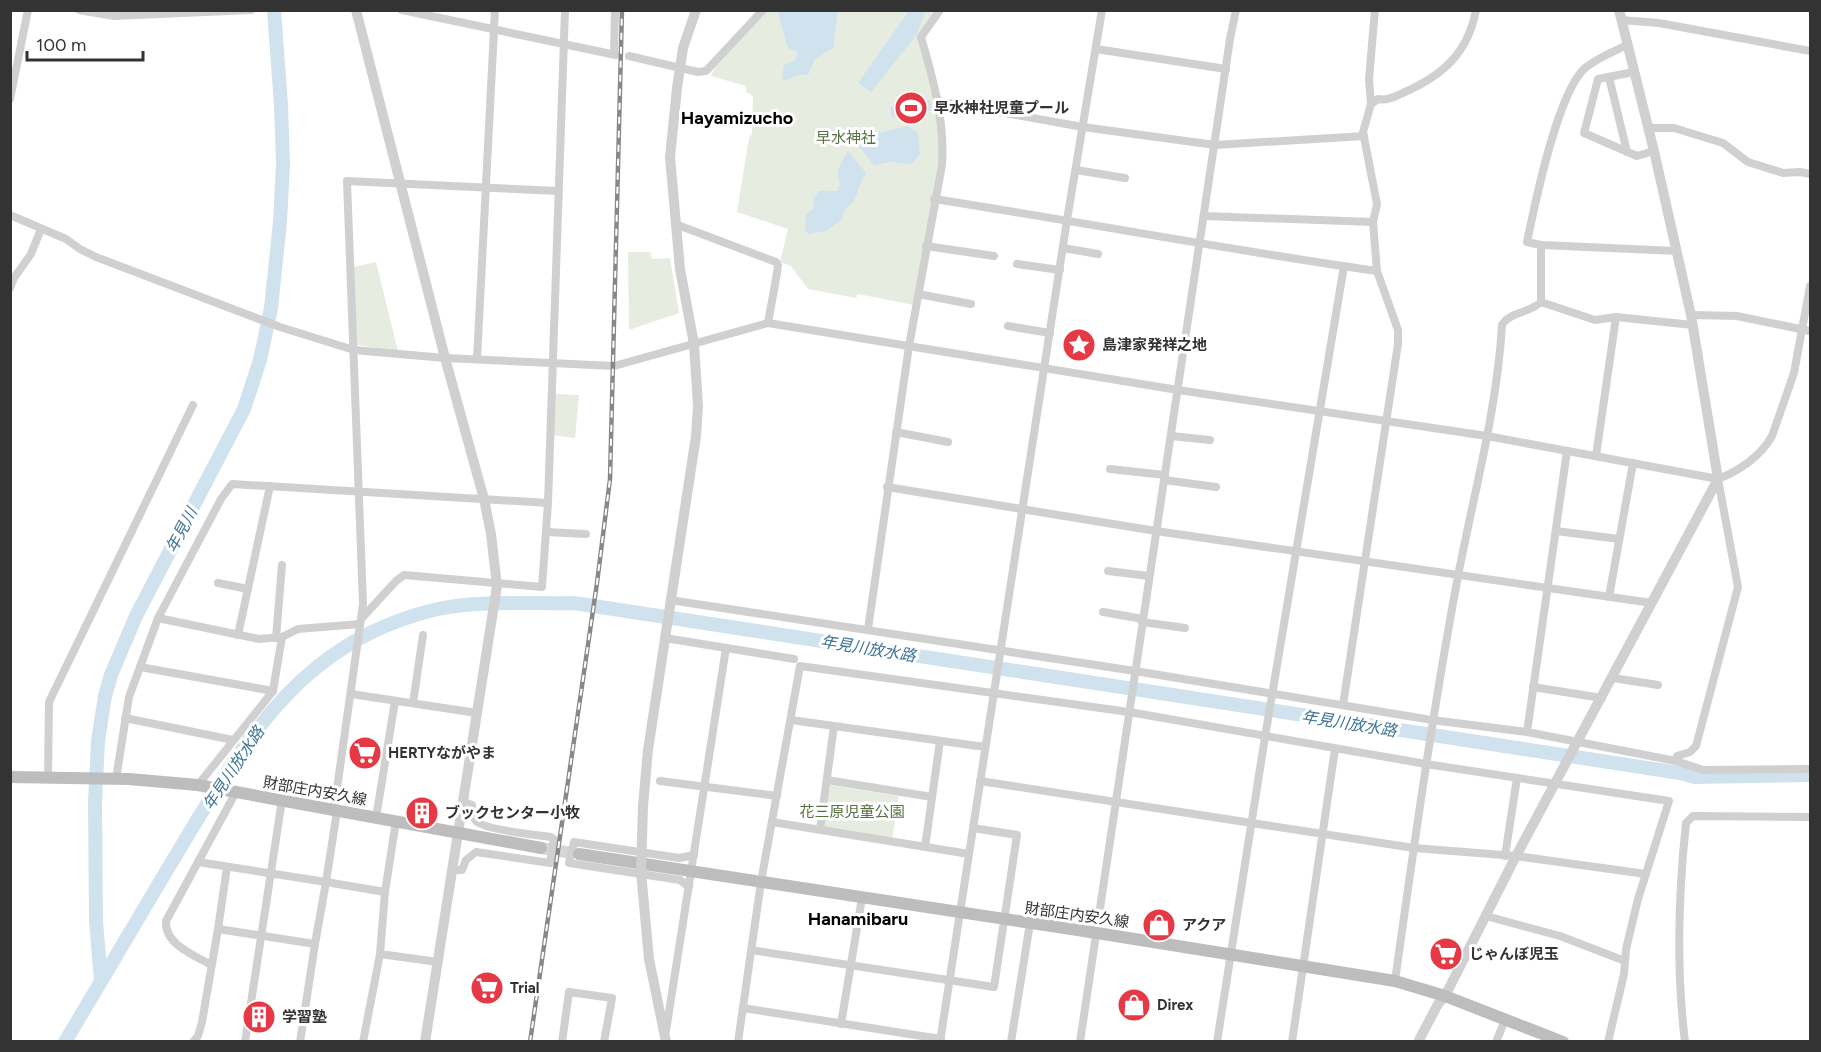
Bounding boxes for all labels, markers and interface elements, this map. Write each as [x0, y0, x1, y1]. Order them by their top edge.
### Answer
scale bar [27, 24, 142, 62]
text: 100 m [36, 34, 86, 56]
sports icon: 早水神社児童プール [893, 90, 929, 126]
place label: 早水神社児童プール [934, 99, 1069, 117]
district label: Hayamizucho [681, 107, 793, 129]
park label: 早水神社 [816, 129, 876, 147]
place icon: 島津家発祥之地 [1061, 327, 1097, 363]
place label: 島津家発祥之地 [1102, 336, 1207, 354]
water label: 年見川 [162, 503, 202, 556]
water label: 年見川放水路 [819, 632, 919, 666]
water label: 年見川放水路 [1300, 707, 1400, 741]
water label: 年見川放水路 [199, 722, 269, 813]
supermarket icon: HERTYながやま [347, 735, 383, 771]
place label: HERTYながやま [388, 744, 496, 762]
street label: 財部庄内安久線 [262, 773, 368, 809]
building icon: ブックセンター小牧 [404, 795, 440, 831]
park label: 花三原児童公園 [799, 803, 905, 821]
place label: ブックセンター小牧 [445, 804, 580, 822]
street label: 財部庄内安久線 [1024, 899, 1130, 931]
shop icon: アクア [1141, 907, 1177, 943]
district label: Hanamibaru [808, 908, 908, 930]
place label: アクア [1182, 916, 1226, 934]
supermarket icon: じゃんぼ児玉 [1428, 936, 1464, 972]
place label: じゃんぼ児玉 [1469, 945, 1559, 963]
supermarket icon: Trial [469, 970, 505, 1006]
place label: Trial [510, 979, 540, 997]
shop icon: Direx [1116, 987, 1152, 1023]
place label: Direx [1157, 996, 1193, 1014]
building icon: 学習塾 [241, 999, 277, 1035]
place label: 学習塾 [282, 1008, 327, 1026]

